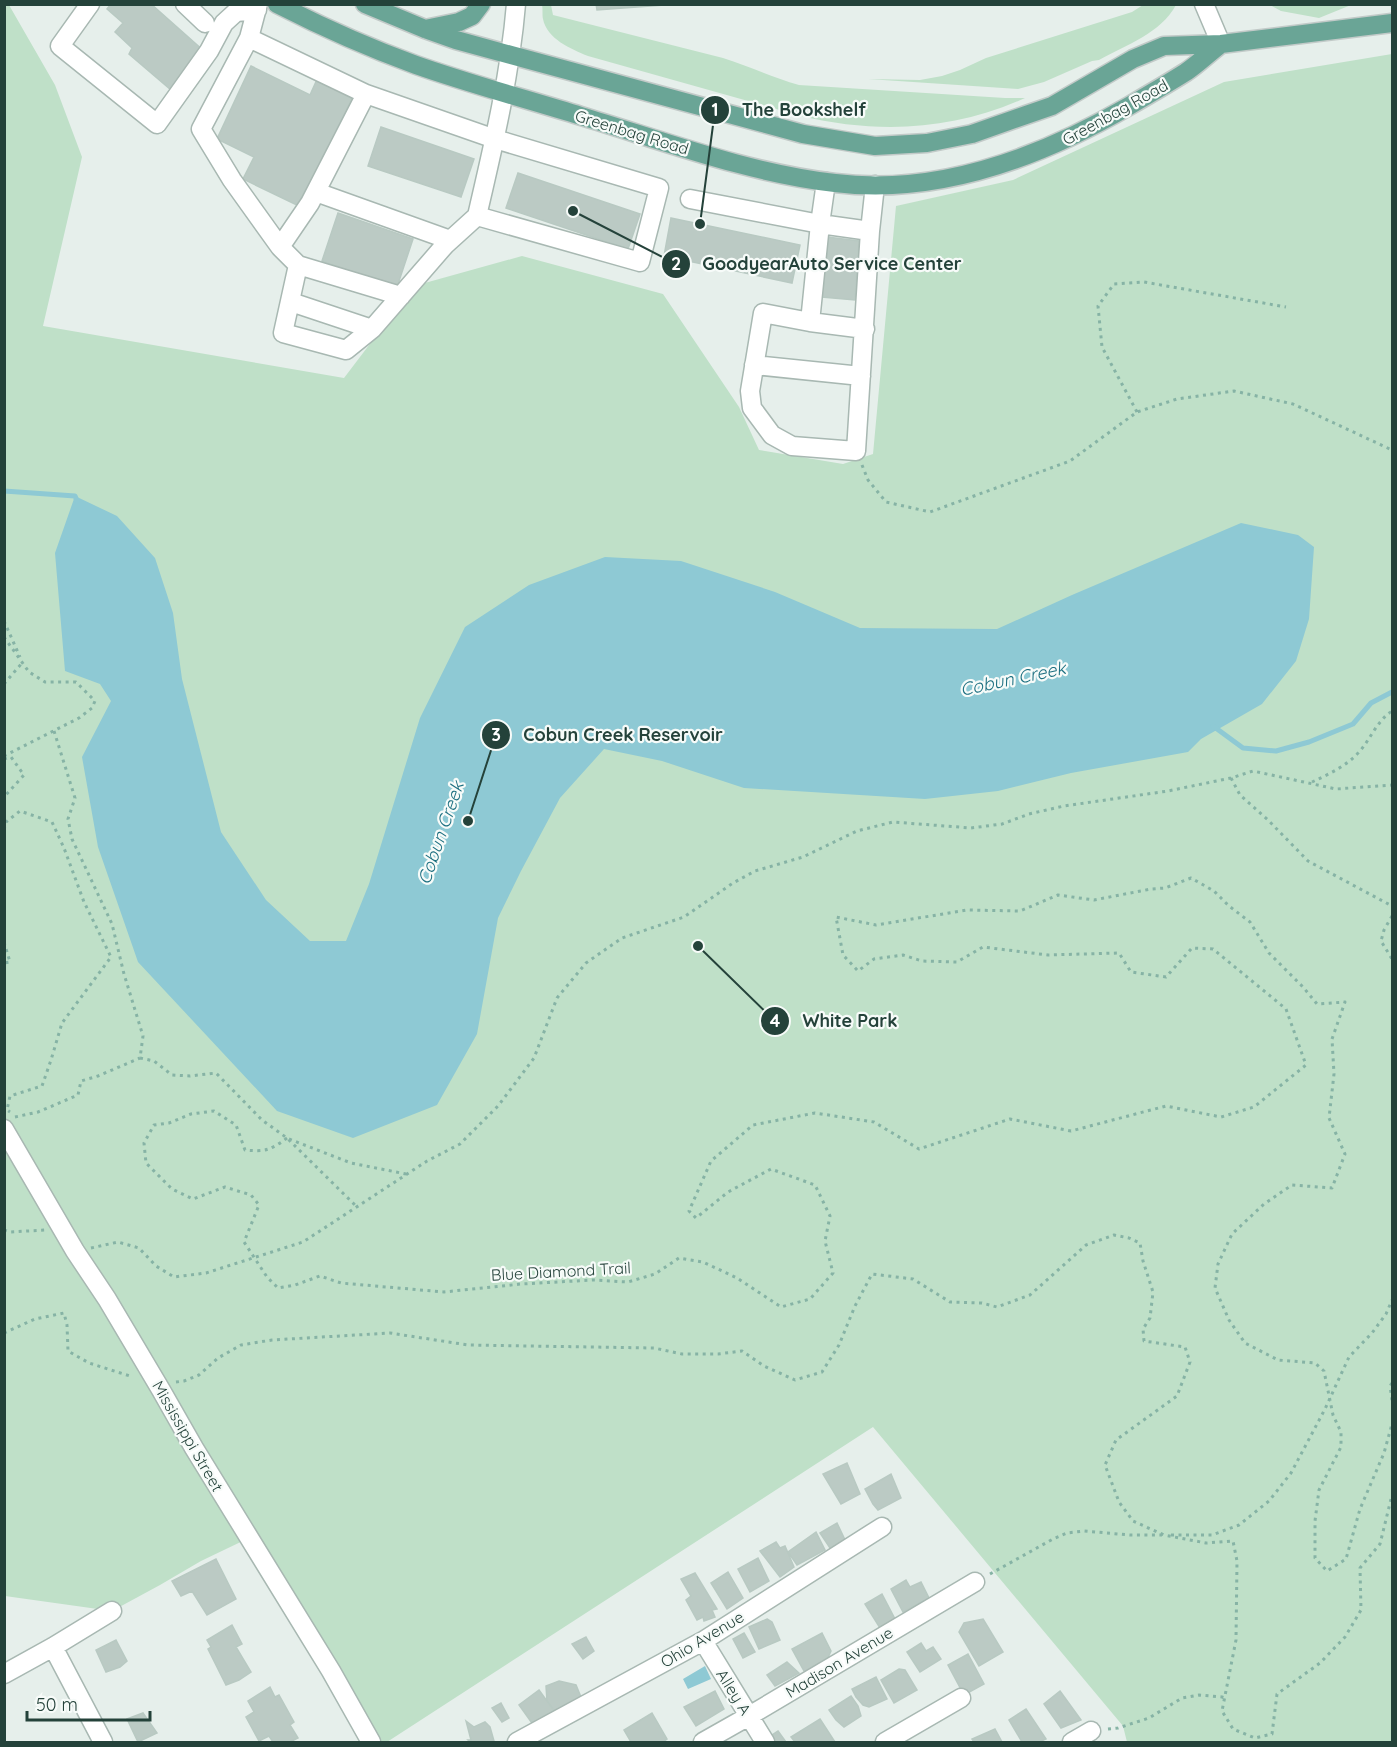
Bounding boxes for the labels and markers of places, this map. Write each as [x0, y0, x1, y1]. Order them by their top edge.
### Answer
callout: The Bookshelf [700, 92, 879, 128]
callout: GoodyearAuto Service Center [661, 246, 974, 282]
callout: Cobun Creek Reservoir [481, 717, 735, 753]
callout: White Park [760, 1003, 909, 1039]

